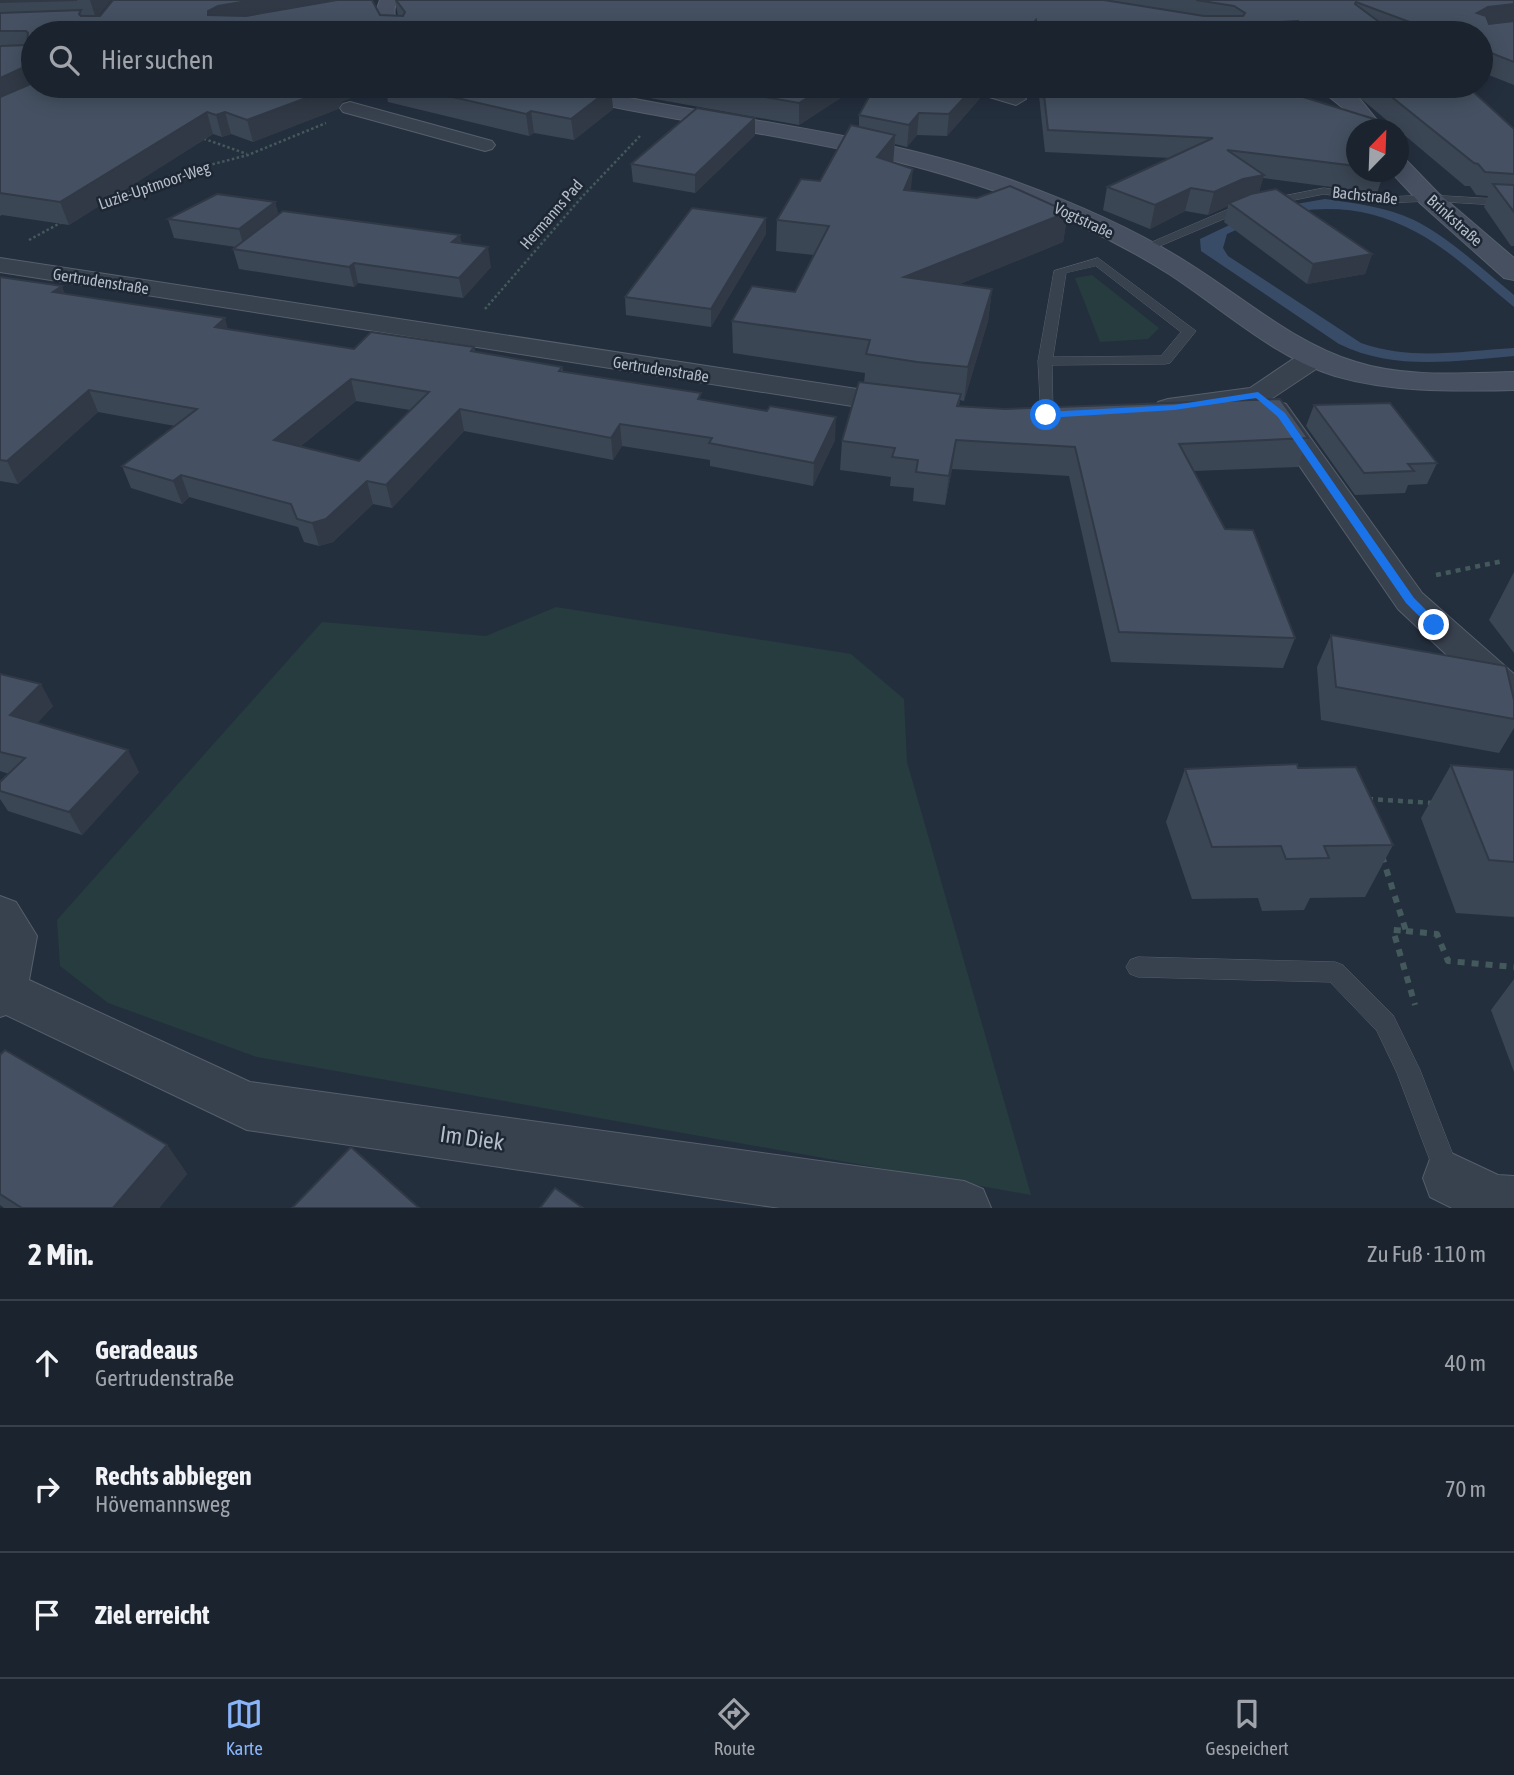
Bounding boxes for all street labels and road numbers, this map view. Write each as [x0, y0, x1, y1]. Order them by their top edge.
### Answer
street label: Luzie-Uptmoor-Weg [96, 157, 213, 213]
street label: Hermanns Pad [516, 176, 586, 252]
street label: Bachstraße [1331, 183, 1399, 207]
street label: Brinkstraße [1424, 191, 1486, 249]
street label: Vogtstraße [1051, 198, 1116, 242]
street label: Gertrudenstraße [52, 265, 150, 297]
street label: Gertrudenstraße [612, 353, 710, 385]
street label: Im Diek [438, 1121, 506, 1155]

